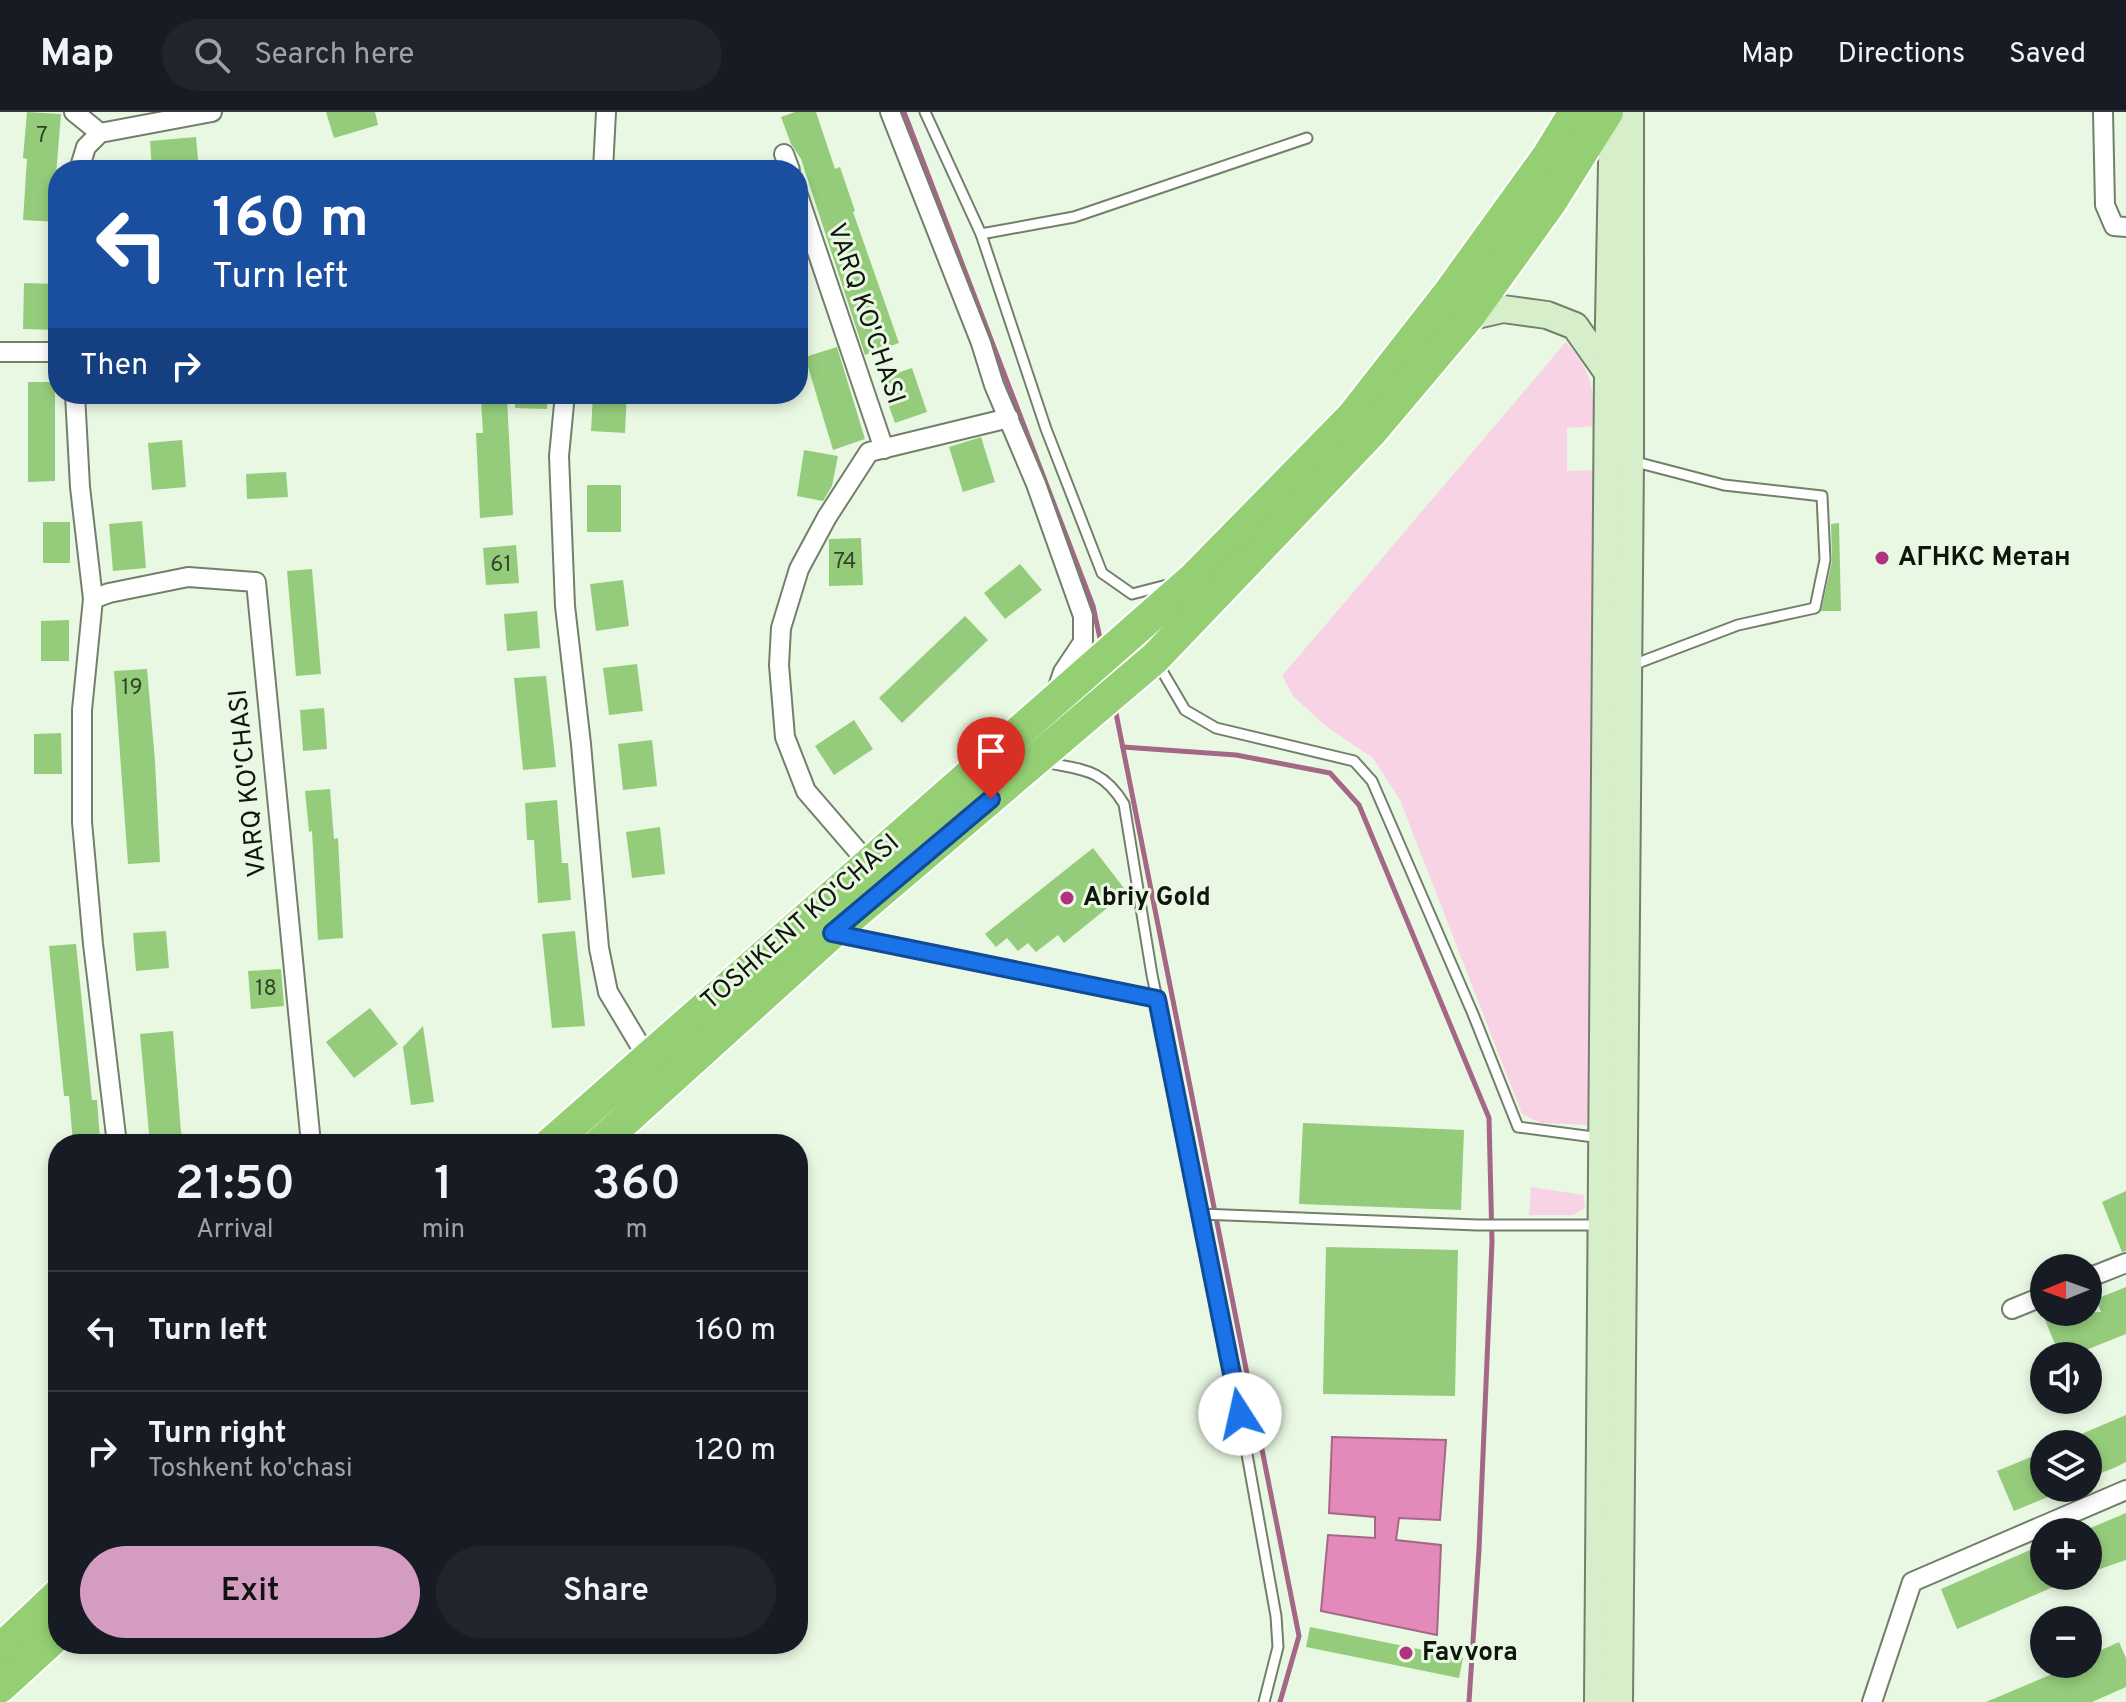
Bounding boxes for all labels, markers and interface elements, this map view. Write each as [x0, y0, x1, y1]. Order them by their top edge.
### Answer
search box [162, 19, 722, 91]
text: Map [40, 31, 114, 80]
icon: search [190, 33, 234, 77]
text: Search here [254, 37, 414, 74]
text: Map [1741, 37, 1794, 73]
text: Directions [1838, 37, 1965, 73]
text: Saved [2009, 37, 2086, 73]
house number: 7 [36, 123, 48, 150]
text: 160 m [212, 186, 369, 256]
icon: left [80, 192, 184, 296]
street label: VARQ KO'CHASI [819, 219, 911, 409]
text: Turn left [212, 255, 349, 301]
icon: right [164, 344, 208, 388]
text: Then [80, 348, 148, 385]
place label: АГНКС Метан [1898, 542, 2071, 575]
house number: 74 [834, 549, 856, 576]
marker: АГНКС Метан [1873, 549, 1891, 567]
house number: 61 [490, 552, 512, 579]
house number: 19 [121, 675, 143, 702]
street label: VARQ KO'CHASI [223, 687, 275, 879]
pin [957, 717, 1025, 799]
icon: arrive [969, 729, 1013, 773]
street label: TOSHKENT KO'CHASI [695, 828, 907, 1018]
place label: Abriy Gold [1083, 882, 1211, 915]
marker: Abriy Gold [1058, 889, 1076, 907]
house number: 18 [255, 976, 277, 1003]
text: 21:50 [175, 1156, 295, 1216]
text: 1 [434, 1156, 453, 1216]
text: 360 [592, 1156, 681, 1216]
text: Arrival [196, 1214, 274, 1247]
text: min [422, 1214, 465, 1247]
text: m [625, 1214, 648, 1247]
north arrow [2030, 1254, 2102, 1326]
map controls [2030, 1254, 2102, 1678]
icon: left [80, 1309, 124, 1353]
text: Turn left [148, 1313, 268, 1350]
text: 160 m [695, 1313, 776, 1350]
button: sound [2030, 1342, 2102, 1414]
position arrow [1198, 1372, 1282, 1456]
text: Turn right [148, 1416, 286, 1453]
icon: right [80, 1429, 124, 1473]
button: layers [2030, 1430, 2102, 1502]
text: 120 m [695, 1433, 776, 1470]
text: Toshkent ko'chasi [148, 1453, 353, 1486]
button: + [2030, 1518, 2102, 1590]
button: Exit [80, 1546, 420, 1638]
button: Share [436, 1546, 776, 1638]
button: − [2030, 1606, 2102, 1678]
place label: Favvora [1422, 1637, 1518, 1670]
marker: Favvora [1397, 1644, 1415, 1662]

